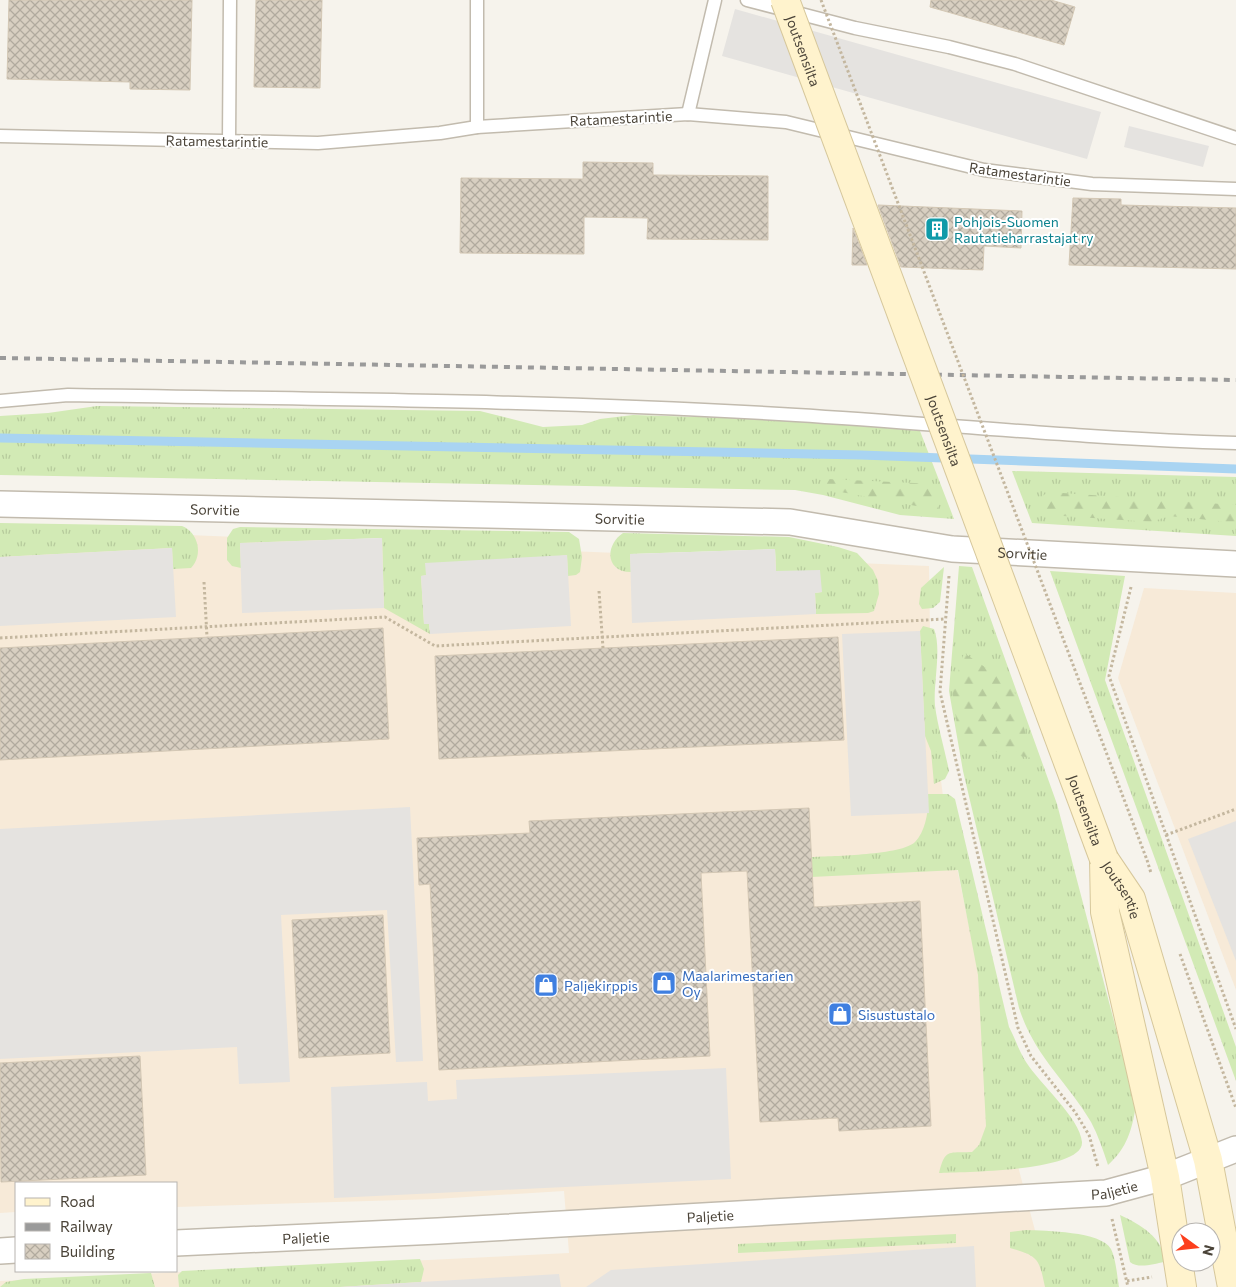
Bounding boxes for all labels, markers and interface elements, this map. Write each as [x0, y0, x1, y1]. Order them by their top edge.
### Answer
street label: Joutsensilta [783, 13, 825, 88]
street label: Ratamestarintie [569, 107, 673, 129]
street label: Ratamestarintie [166, 132, 268, 150]
street label: Ratamestarintie [968, 158, 1072, 190]
place label: Pohjois-Suomen Rautatieharrastajat ry [954, 213, 1094, 246]
building icon: Pohjois-Suomen Rautatieharrastajat ry [924, 216, 950, 242]
street label: Joutsensilta [924, 392, 966, 468]
street label: Sorvitie [190, 500, 240, 518]
street label: Sorvitie [595, 509, 645, 527]
street label: Sorvitie [997, 543, 1048, 563]
street label: Joutsensilta [1065, 772, 1107, 848]
street label: Joutsentie [1099, 857, 1145, 921]
place label: Maalarimestarien Oy [682, 967, 794, 1000]
shop icon: Maalarimestarien Oy [651, 970, 677, 996]
shop icon: Paljekirppis [533, 972, 559, 998]
place label: Paljekirppis [564, 977, 638, 994]
shop icon: Sisustustalo [827, 1001, 853, 1027]
place label: Sisustustalo [858, 1006, 935, 1023]
street label: Paljetie [1091, 1176, 1139, 1202]
legend [15, 1182, 178, 1272]
text: Road [60, 1192, 95, 1210]
street label: Paljetie [686, 1206, 734, 1225]
text: Railway [60, 1217, 113, 1235]
north arrow [1171, 1222, 1221, 1272]
street label: Paljetie [282, 1227, 330, 1247]
text: Building [60, 1242, 115, 1260]
text: N [1199, 1243, 1219, 1258]

